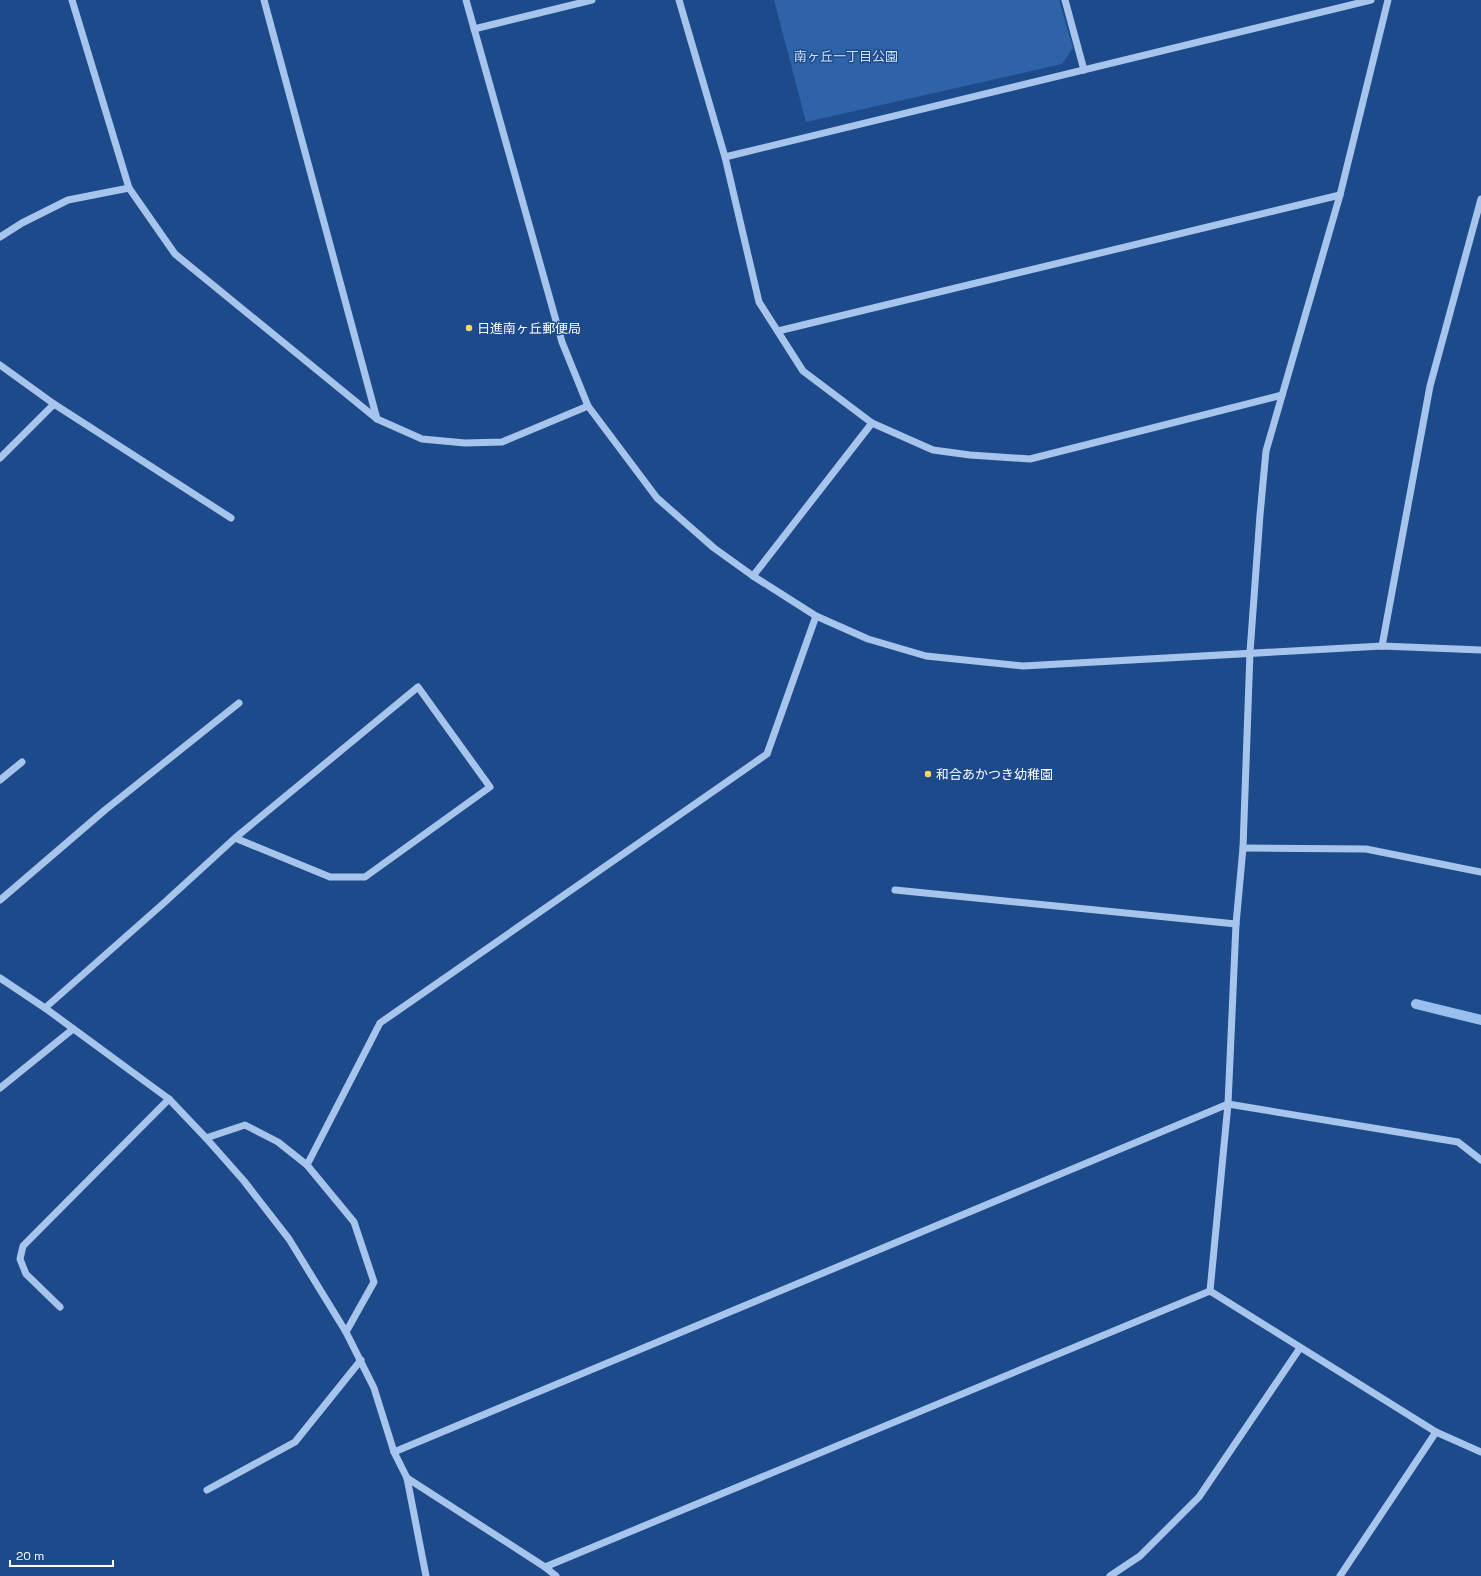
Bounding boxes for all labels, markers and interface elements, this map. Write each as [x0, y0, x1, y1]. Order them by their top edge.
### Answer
park label: 南ヶ丘一丁目公園 [794, 48, 898, 65]
place label: 日進南ヶ丘郵便局 [477, 320, 581, 337]
marker: 日進南ヶ丘郵便局 [464, 323, 474, 333]
place label: 和合あかつき幼稚園 [936, 766, 1053, 783]
marker: 和合あかつき幼稚園 [923, 769, 933, 779]
scale bar [10, 1542, 113, 1568]
text: 20 m [16, 1548, 44, 1564]

